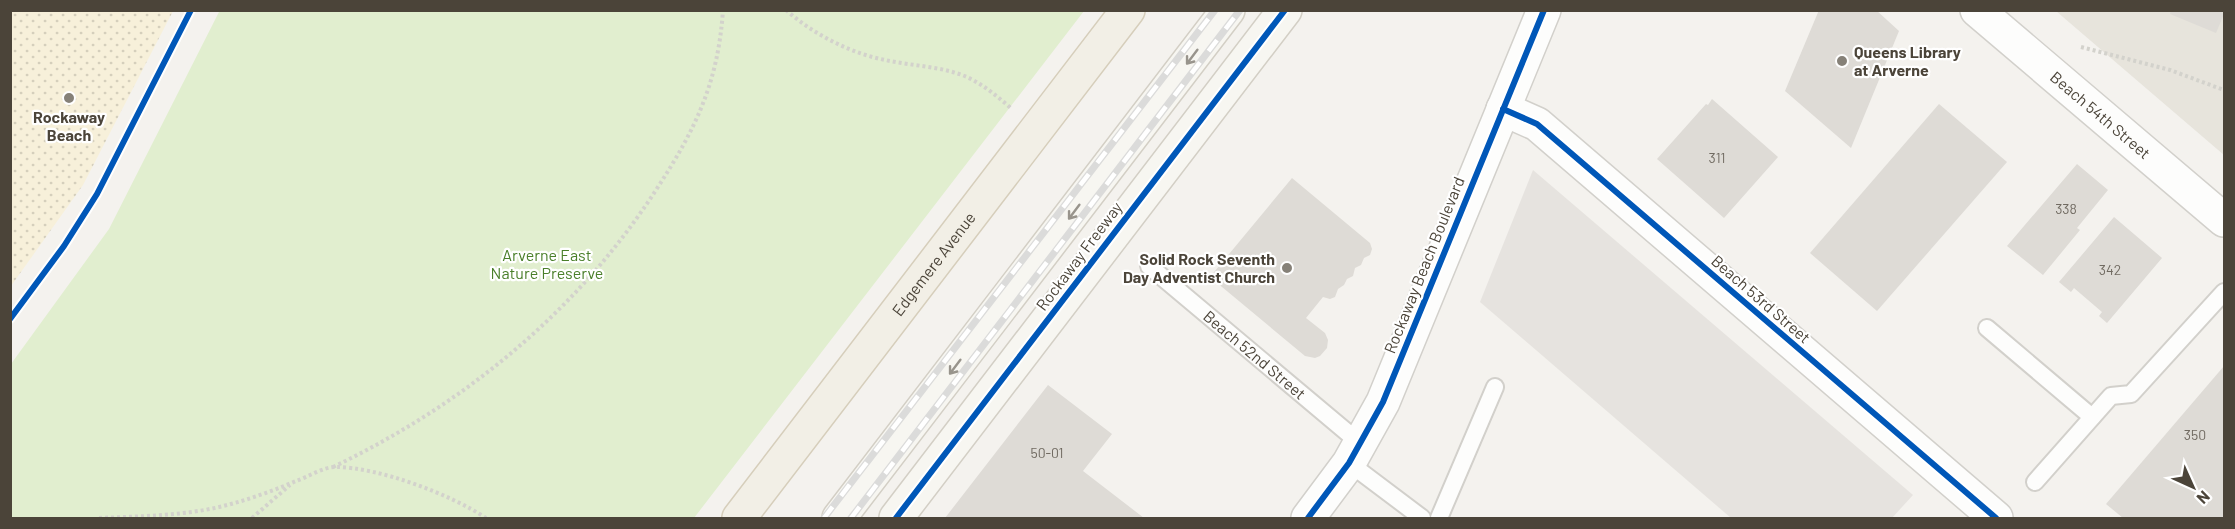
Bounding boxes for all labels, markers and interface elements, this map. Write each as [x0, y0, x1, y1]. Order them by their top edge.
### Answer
place label: Queens Library at Arverne [1854, 42, 1961, 79]
one-way arrow [1186, 49, 1199, 65]
marker: Queens Library at Arverne [1835, 54, 1849, 68]
street label: Beach 54th Street [2047, 67, 2155, 162]
marker: Rockaway Beach [62, 91, 76, 105]
place label: Rockaway Beach [33, 107, 105, 144]
house number: 311 [1709, 149, 1725, 166]
street label: Rockaway Beach Boulevard [1379, 174, 1468, 356]
street label: Rockaway Freeway [1032, 197, 1126, 314]
house number: 338 [2055, 200, 2077, 217]
one-way arrow [1067, 203, 1080, 219]
street label: Edgemere Avenue [887, 208, 979, 319]
park label: Arverne East Nature Preserve [491, 245, 603, 282]
place label: Solid Rock Seventh Day Adventist Church [1123, 249, 1275, 286]
street label: Beach 53rd Street [1708, 251, 1815, 347]
marker: Solid Rock Seventh Day Adventist Church [1280, 261, 1294, 275]
house number: 342 [2099, 261, 2121, 278]
street label: Beach 52nd Street [1200, 306, 1310, 403]
one-way arrow [949, 358, 962, 374]
house number: 350 [2184, 426, 2206, 443]
house number: 50-01 [1030, 444, 1064, 461]
north arrow [2163, 457, 2223, 517]
text: N [2193, 487, 2214, 508]

